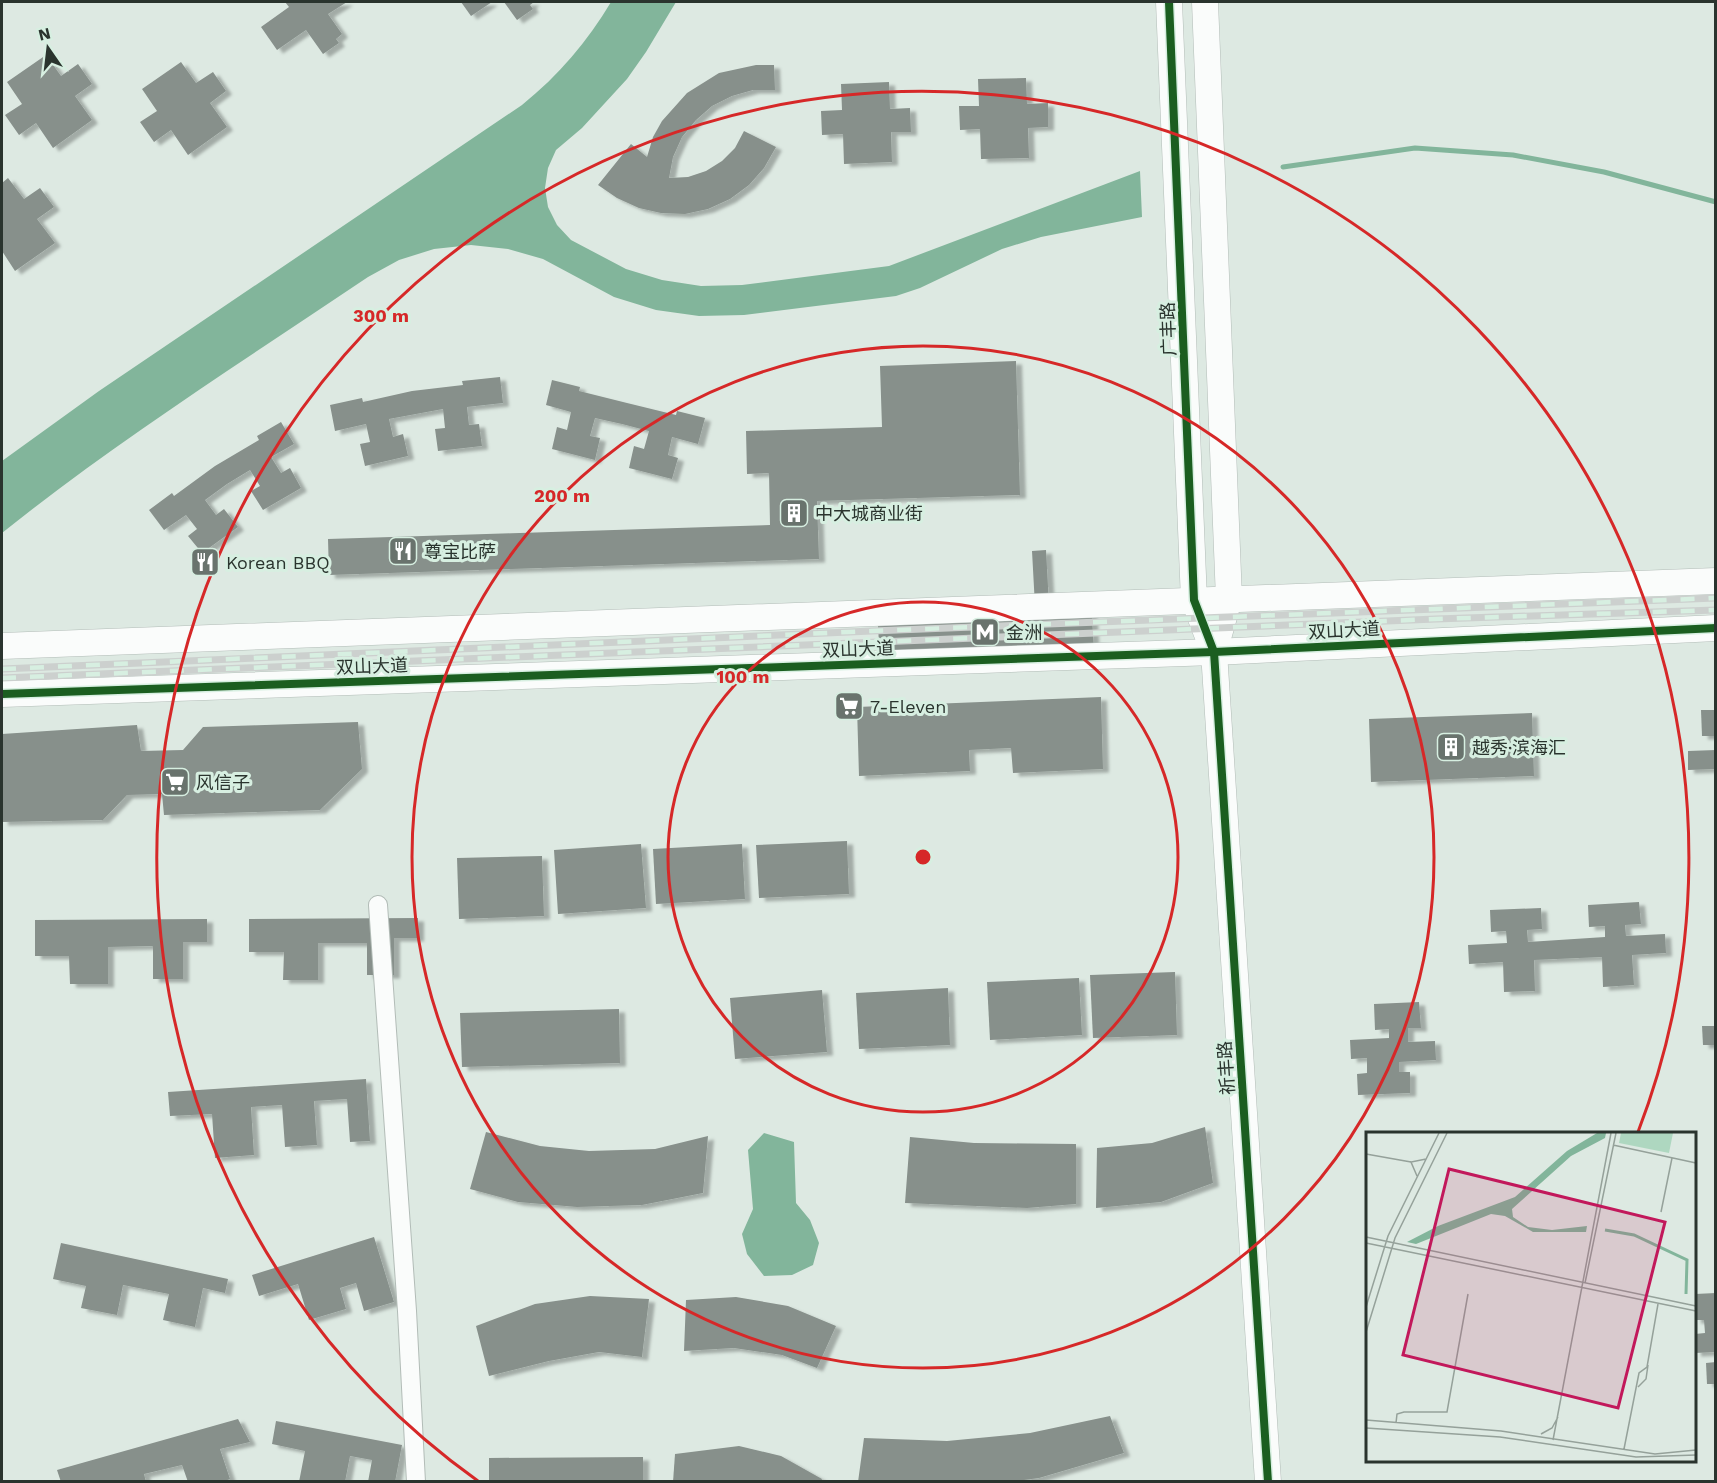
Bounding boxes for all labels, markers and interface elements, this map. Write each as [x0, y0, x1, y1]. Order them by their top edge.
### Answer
north arrow [18, 18, 78, 78]
text: N [36, 23, 53, 45]
street label: 广丰路 [1157, 302, 1179, 356]
text: 300 m [353, 305, 409, 326]
text: 200 m [534, 485, 590, 506]
building icon: 中大城商业街 [778, 497, 810, 529]
place label: 中大城商业街 [815, 503, 923, 524]
restaurant icon: 尊宝比萨 [387, 535, 419, 567]
place label: 尊宝比萨 [424, 541, 496, 562]
restaurant icon: Korean BBQ [189, 546, 221, 578]
place label: Korean BBQ [226, 552, 330, 573]
metro station icon: 金洲 [969, 616, 1001, 648]
street label: 双山大道 [1307, 618, 1381, 642]
place label: 金洲 [1006, 622, 1042, 643]
street label: 双山大道 [822, 637, 894, 661]
street label: 双山大道 [336, 654, 408, 678]
text: 100 m [716, 666, 770, 687]
supermarket icon: 7-Eleven [833, 690, 865, 722]
place label: 7-Eleven [870, 696, 946, 717]
building icon: 越秀·滨海汇 [1435, 731, 1467, 763]
place label: 越秀·滨海汇 [1472, 737, 1566, 758]
supermarket icon: 风信子 [159, 766, 191, 798]
place label: 风信子 [196, 772, 250, 793]
centre of rings [913, 847, 933, 867]
street label: 祈丰路 [1214, 1040, 1238, 1096]
inset map [1366, 1132, 1696, 1462]

